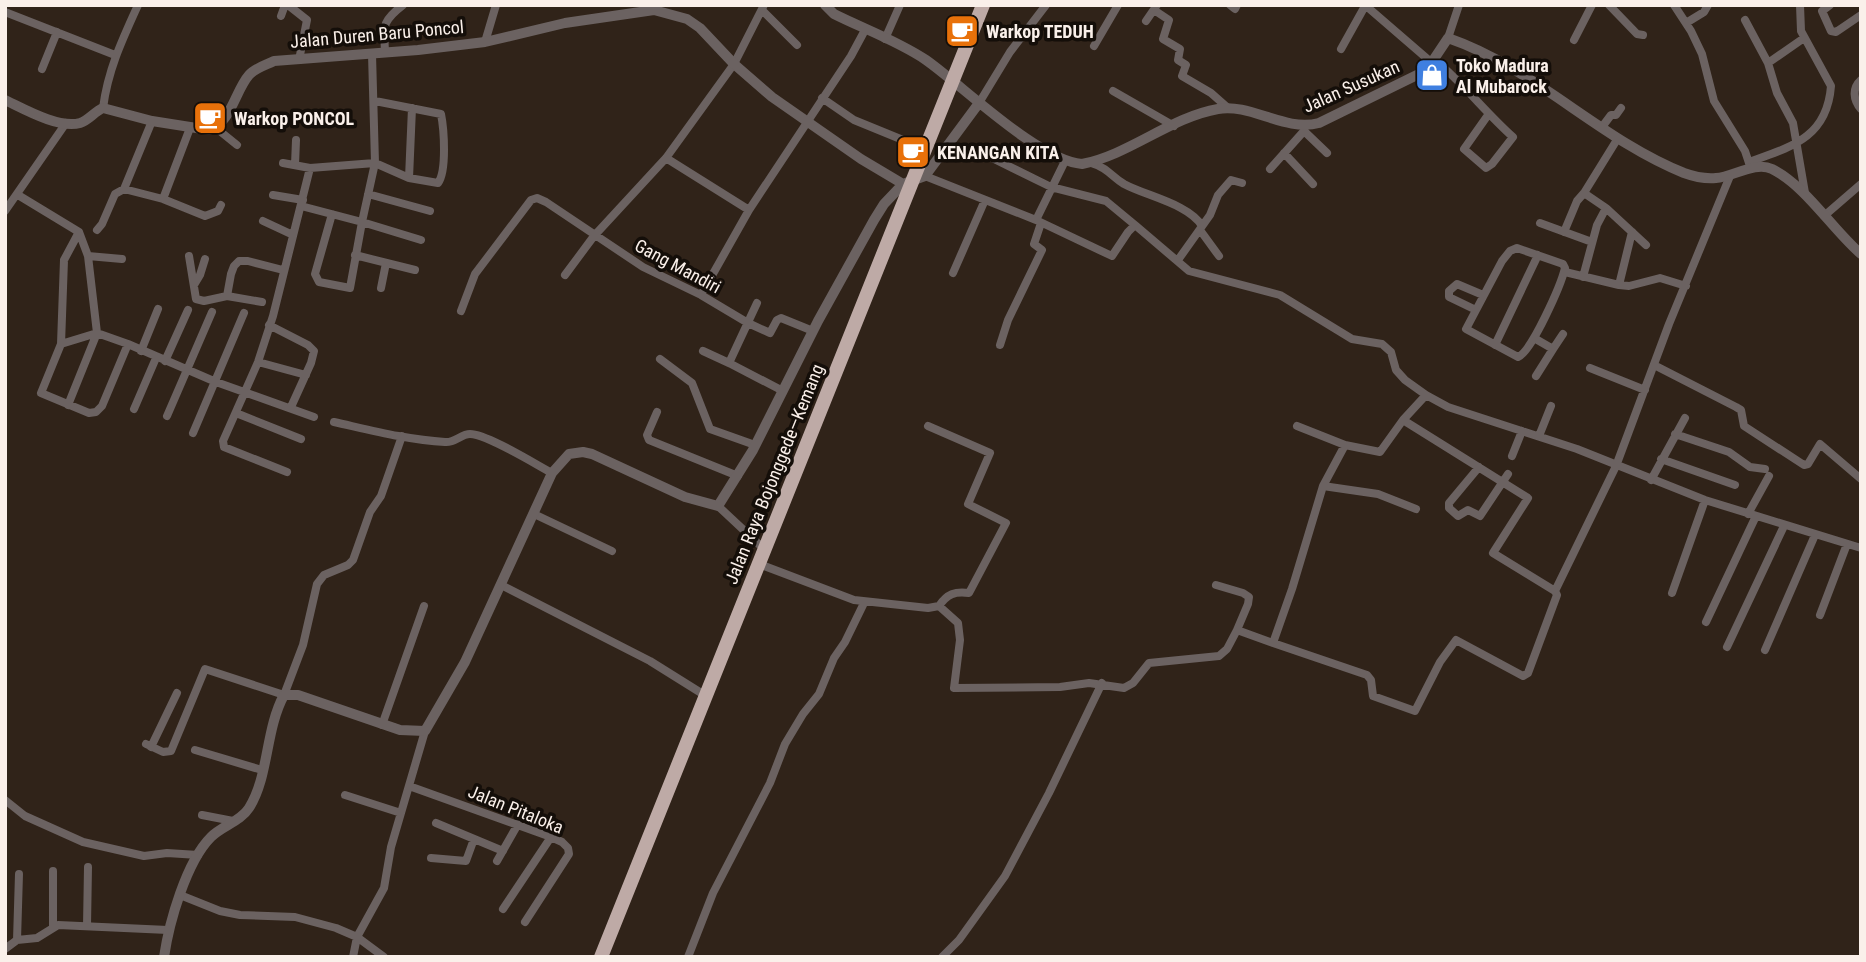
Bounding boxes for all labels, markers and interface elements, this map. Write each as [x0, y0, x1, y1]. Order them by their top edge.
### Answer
cafe icon: Warkop TEDUH [943, 12, 981, 50]
street label: Jalan Duren Baru Poncol [289, 16, 465, 52]
place label: Warkop TEDUH [986, 21, 1094, 42]
street label: Jalan Susukan [1300, 55, 1402, 117]
place label: Toko Madura Al Mubarock [1456, 55, 1549, 97]
shop icon: Toko Madura Al Mubarock [1413, 56, 1451, 94]
cafe icon: Warkop PONCOL [191, 99, 229, 137]
place label: Warkop PONCOL [234, 108, 354, 129]
cafe icon: KENANGAN KITA [894, 133, 932, 171]
place label: KENANGAN KITA [937, 142, 1059, 163]
street label: Gang Mandiri [631, 235, 725, 297]
street label: Jalan Raya Bojonggede—Kemang [720, 361, 828, 587]
street label: Jalan Pitaloka [465, 780, 567, 838]

